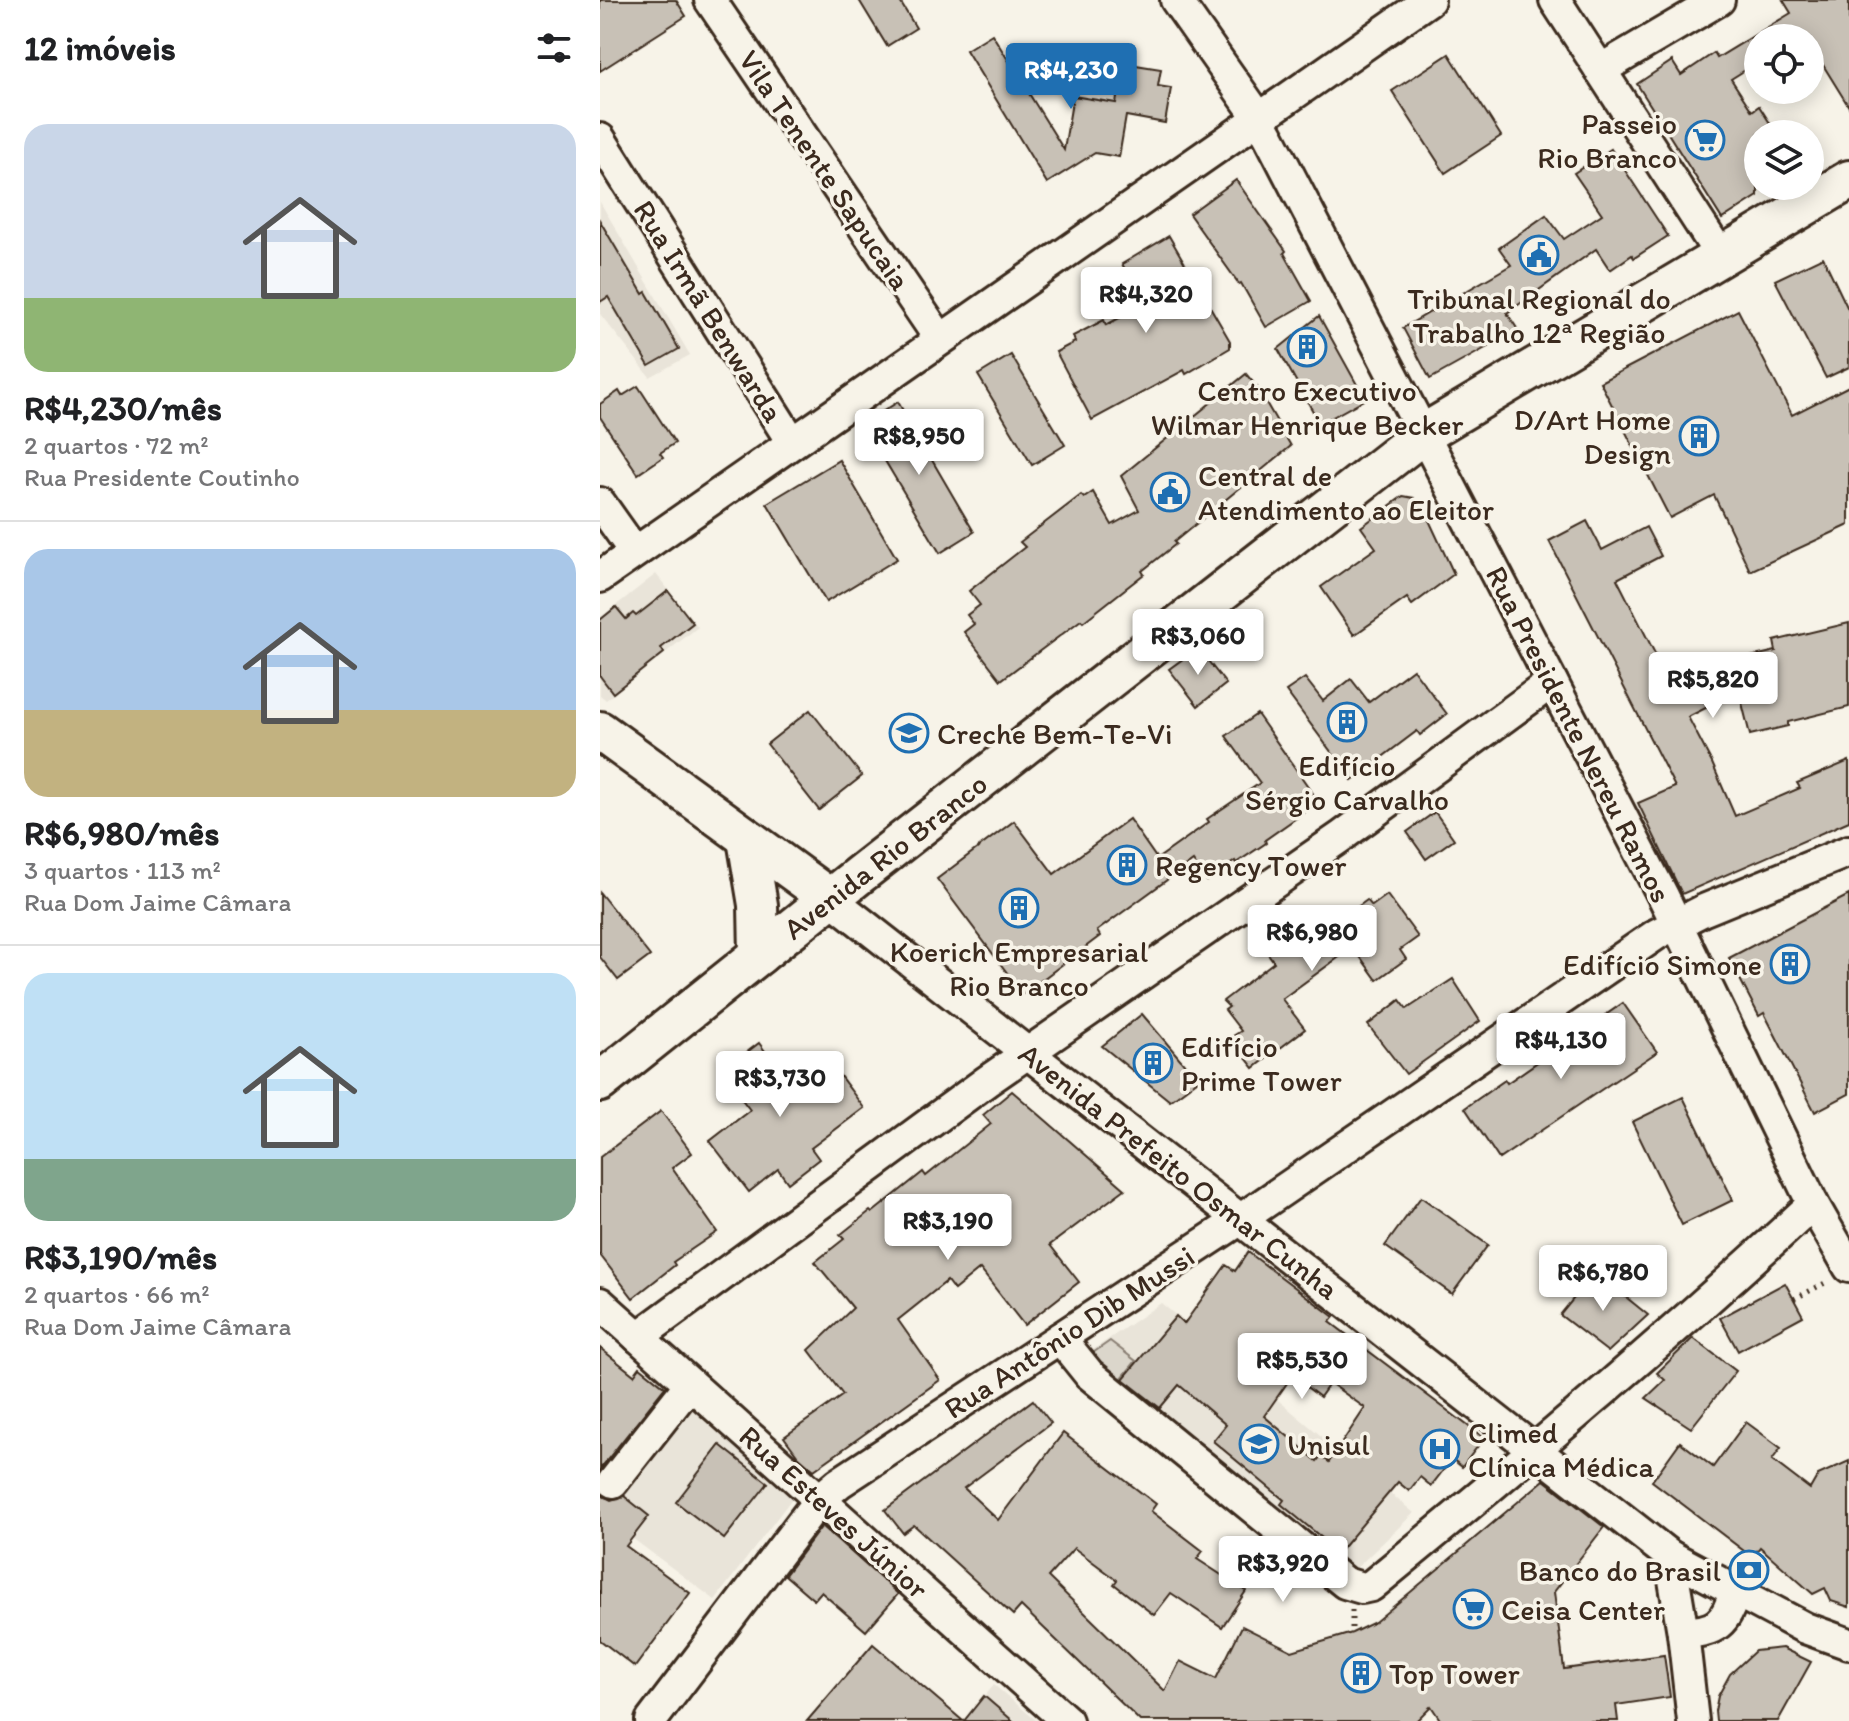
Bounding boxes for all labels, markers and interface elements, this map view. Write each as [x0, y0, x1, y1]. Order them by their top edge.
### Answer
map controls [1744, 24, 1824, 200]
button: locate [1744, 24, 1824, 104]
icon: filters [532, 26, 576, 70]
text: 12 imóveis [24, 28, 176, 69]
street label: Vila Tenente Sapucaia [731, 43, 919, 298]
pin: R$4,230 [997, 43, 1145, 111]
text: R$4,230 [1024, 53, 1118, 85]
place label: Passeio Rio Branco [1537, 105, 1677, 176]
supermarket icon: Passeio Rio Branco [1684, 119, 1726, 161]
button: layers [1744, 120, 1824, 200]
icon: home [228, 176, 372, 320]
street label: Rua Irmã Benwarda [626, 193, 792, 429]
public building icon: Tribunal Regional do Trabalho 12ª Região [1518, 234, 1560, 276]
pin: R$4,320 [1072, 267, 1220, 335]
text: R$4,320 [1099, 277, 1193, 309]
place label: Tribunal Regional do Trabalho 12ª Região [1407, 280, 1671, 351]
building icon: Centro Executivo Wilmar Henrique Becker [1286, 326, 1328, 368]
place label: Centro Executivo Wilmar Henrique Becker [1151, 372, 1463, 443]
text: R$4,230/mês [24, 388, 222, 429]
place label: D/Art Home Design [1514, 401, 1671, 472]
pin: R$8,950 [845, 409, 993, 477]
building icon: D/Art Home Design [1678, 415, 1720, 457]
text: R$8,950 [873, 419, 965, 451]
text: 2 quartos · 72 m² [24, 429, 209, 461]
place label: Central de Atendimento ao Eleitor [1198, 457, 1494, 528]
text: Rua Presidente Coutinho [24, 461, 300, 493]
public building icon: Central de Atendimento ao Eleitor [1149, 471, 1191, 513]
street label: Rua Presidente Nereu Ramos [1478, 559, 1680, 909]
icon: home [228, 601, 372, 745]
pin: R$3,060 [1124, 609, 1272, 677]
text: R$3,060 [1150, 619, 1246, 651]
pin: R$5,820 [1639, 652, 1787, 720]
text: R$5,820 [1667, 662, 1759, 694]
building icon: Edifício Sérgio Carvalho [1326, 701, 1368, 743]
school or university icon: Creche Bem-Te-Vi [888, 712, 930, 754]
place label: Creche Bem-Te-Vi [937, 715, 1172, 752]
place label: Edifício Sérgio Carvalho [1245, 747, 1449, 818]
street label: Avenida Rio Branco [776, 765, 994, 947]
text: R$6,980/mês [24, 813, 219, 854]
building icon: Regency Tower [1106, 844, 1148, 886]
place label: Regency Tower [1155, 847, 1347, 884]
text: 3 quartos · 113 m² [24, 854, 221, 886]
text: Rua Dom Jaime Câmara [24, 886, 291, 918]
building icon: Koerich Empresarial Rio Branco [998, 887, 1040, 929]
pin: R$6,980 [1238, 905, 1386, 973]
text: R$6,980 [1266, 915, 1358, 947]
place label: Koerich Empresarial Rio Branco [890, 933, 1149, 1004]
building icon: Edifício Simone [1769, 943, 1811, 985]
place label: Edifício Simone [1563, 946, 1762, 983]
pin: R$4,130 [1487, 1013, 1635, 1081]
text: R$4,130 [1515, 1023, 1607, 1055]
icon: home [228, 1025, 372, 1169]
place label: Edifício Prime Tower [1181, 1028, 1342, 1099]
street label: Avenida Prefeito Osmar Cunha [1012, 1035, 1347, 1308]
building icon: Edifício Prime Tower [1132, 1042, 1174, 1084]
pin: R$3,730 [706, 1051, 854, 1119]
text: R$3,730 [734, 1061, 826, 1093]
pin: R$3,190 [874, 1194, 1022, 1262]
text: R$3,190 [903, 1204, 993, 1236]
text: R$3,190/mês [24, 1237, 217, 1278]
street label: Rua Antônio Dib Mussi [937, 1237, 1201, 1427]
pin: R$6,780 [1529, 1245, 1677, 1313]
text: R$6,780 [1557, 1255, 1649, 1287]
text: 2 quartos · 66 m² [24, 1278, 210, 1310]
text: Rua Dom Jaime Câmara [24, 1310, 291, 1342]
pin: R$5,530 [1228, 1333, 1376, 1401]
text: R$5,530 [1256, 1343, 1348, 1375]
place label: Climed Clínica Médica [1468, 1414, 1654, 1485]
street label: Rua Esteves Júnior [732, 1417, 936, 1607]
school or university icon: Unisul [1238, 1423, 1280, 1465]
place label: Unisul [1287, 1426, 1370, 1463]
hospital icon: Climed Clínica Médica [1419, 1428, 1461, 1470]
pin: R$3,920 [1209, 1536, 1357, 1604]
text: R$3,920 [1237, 1546, 1329, 1578]
bank icon: Banco do Brasil [1728, 1549, 1770, 1591]
place label: Banco do Brasil [1519, 1552, 1722, 1589]
supermarket icon: Ceisa Center [1452, 1588, 1494, 1630]
place label: Ceisa Center [1501, 1591, 1665, 1628]
building icon: Top Tower [1340, 1652, 1382, 1694]
place label: Top Tower [1389, 1655, 1520, 1692]

